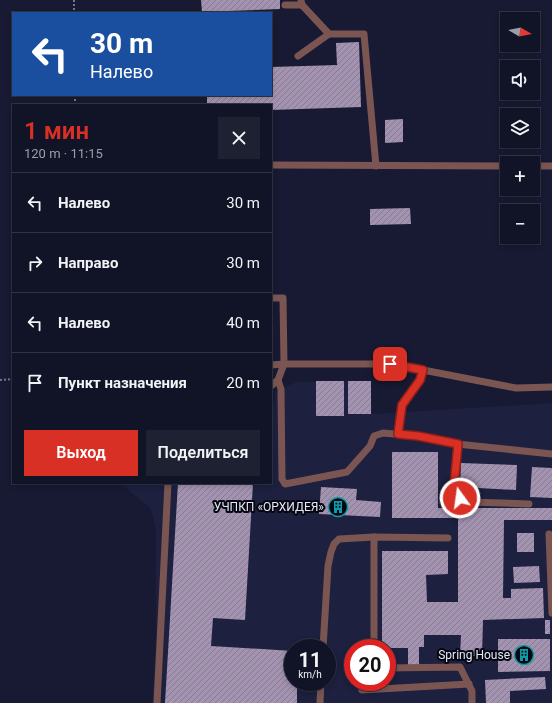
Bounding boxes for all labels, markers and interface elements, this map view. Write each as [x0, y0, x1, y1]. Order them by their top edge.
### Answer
north arrow [500, 12, 540, 52]
map controls [500, 12, 540, 244]
text: 30 m [90, 27, 153, 60]
icon: left [24, 28, 76, 80]
button: sound [500, 60, 540, 100]
text: Налево [90, 61, 153, 82]
button: layers [500, 108, 540, 148]
text: 1 мин [24, 117, 89, 145]
button: close [218, 117, 260, 159]
text: 120 m · 11:15 [24, 146, 103, 161]
button: + [500, 156, 540, 196]
icon: left [24, 192, 46, 214]
text: Налево [58, 194, 110, 212]
text: 30 m [226, 194, 260, 212]
button: − [500, 204, 540, 244]
icon: right [24, 252, 46, 274]
text: Направо [58, 254, 119, 272]
text: 30 m [226, 254, 260, 272]
icon: left [24, 312, 46, 334]
text: Налево [58, 314, 110, 332]
text: 40 m [226, 314, 260, 332]
pin [373, 347, 407, 381]
icon: arrive [379, 353, 401, 375]
icon: arrive [24, 372, 46, 394]
text: Пункт назначения [58, 374, 187, 392]
text: 20 m [226, 374, 260, 392]
button: Выход [24, 430, 138, 476]
button: Поделиться [146, 430, 260, 476]
position arrow [439, 477, 481, 519]
building icon: УЧПКП «ОРХИДЕЯ» [327, 496, 349, 518]
place label: УЧПКП «ОРХИДЕЯ» [214, 500, 324, 514]
speed limit sign: 20 [344, 639, 396, 691]
building icon: Spring House [513, 644, 535, 666]
text: 11 [299, 648, 321, 672]
place label: Spring House [438, 648, 510, 662]
text: km/h [298, 669, 322, 680]

